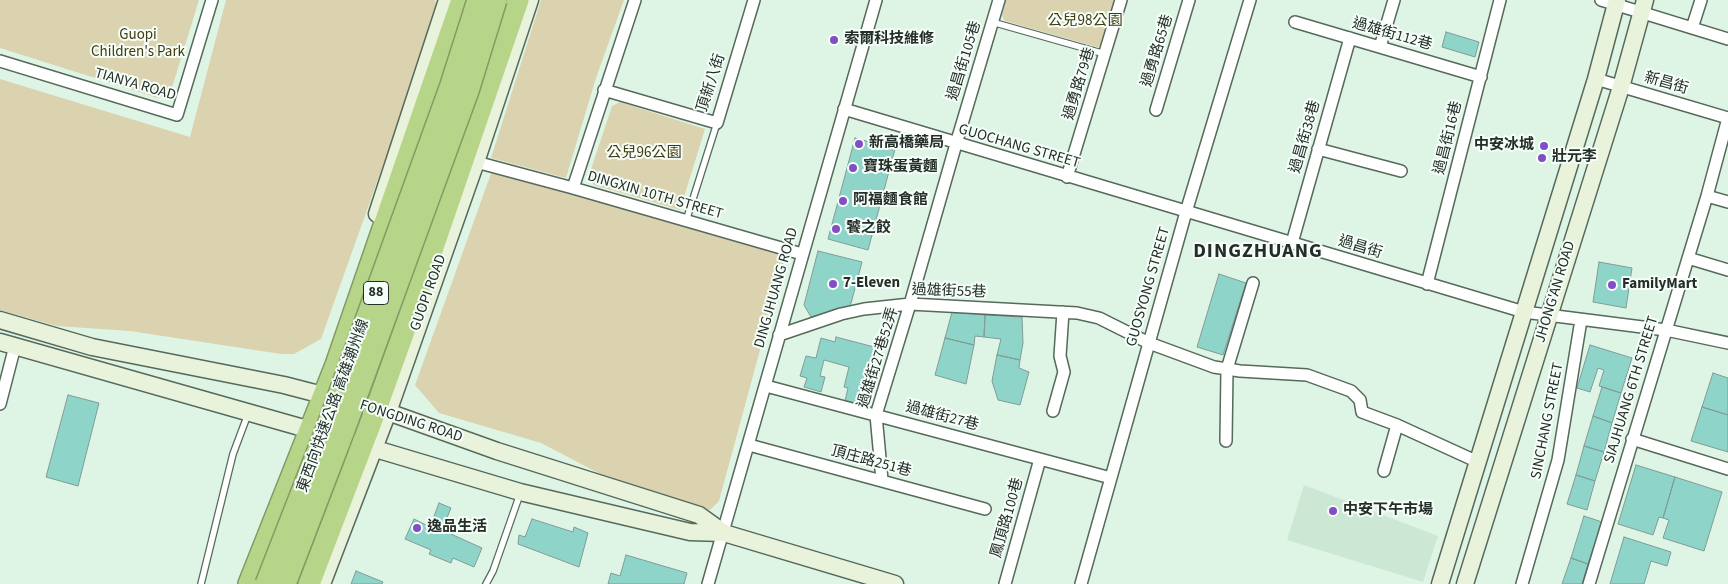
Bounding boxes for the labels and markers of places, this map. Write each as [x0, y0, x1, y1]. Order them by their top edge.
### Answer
place label: 索爾科技維修 [844, 31, 934, 49]
marker: 索爾科技維修 [828, 34, 840, 46]
place label: 新高橋藥局 [869, 135, 944, 153]
place label: 中安冰城 [1474, 137, 1534, 155]
marker: 新高橋藥局 [853, 138, 865, 150]
marker: 中安冰城 [1538, 140, 1550, 152]
place label: 壯元李 [1552, 149, 1597, 167]
marker: 壯元李 [1536, 152, 1548, 164]
place label: 寶珠蛋黃麵 [863, 159, 938, 177]
marker: 寶珠蛋黃麵 [847, 162, 859, 174]
place label: 阿福麵食館 [853, 192, 928, 210]
marker: 阿福麵食館 [837, 195, 849, 207]
place label: 饕之餃 [846, 220, 891, 238]
marker: 饕之餃 [830, 223, 842, 235]
place label: 7-Eleven [843, 275, 900, 293]
place label: FamilyMart [1622, 276, 1697, 294]
marker: 7-Eleven [827, 278, 839, 290]
marker: FamilyMart [1606, 279, 1618, 291]
place label: 中安下午市場 [1343, 502, 1433, 520]
marker: 中安下午市場 [1327, 505, 1339, 517]
place label: 逸品生活 [427, 519, 487, 537]
marker: 逸品生活 [411, 522, 423, 534]

